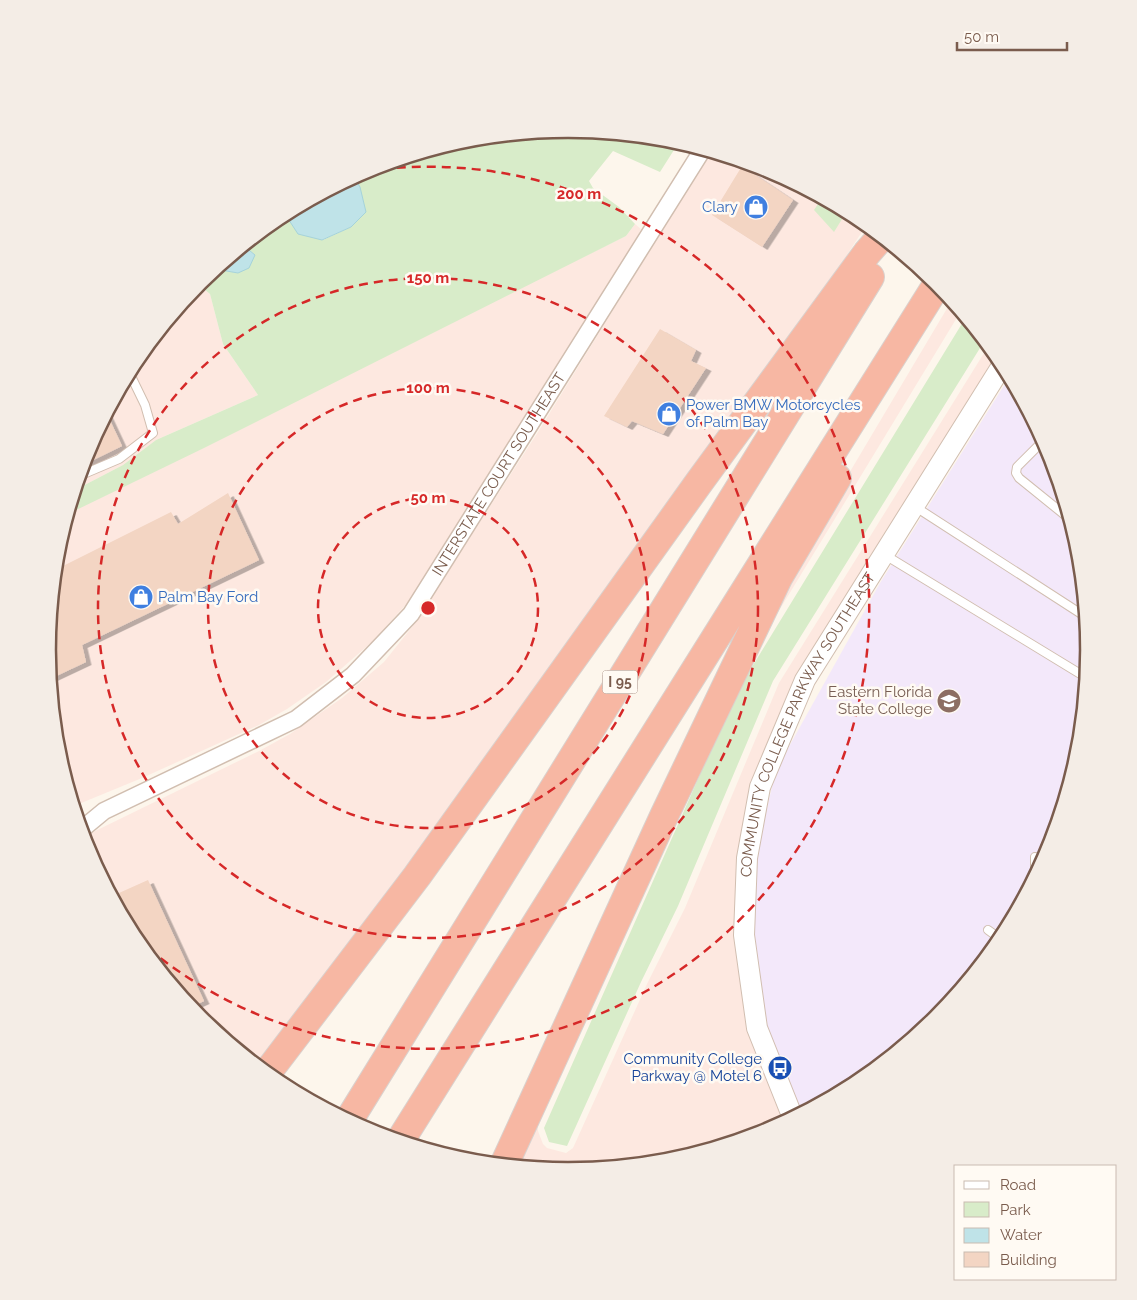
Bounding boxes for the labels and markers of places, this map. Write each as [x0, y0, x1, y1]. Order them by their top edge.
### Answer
shop icon: Clary [743, 194, 769, 220]
place label: Clary [702, 198, 738, 216]
place label: Power BMW Motorcycles of Palm Bay [686, 396, 860, 431]
shop icon: Power BMW Motorcycles of Palm Bay [656, 401, 682, 427]
shop icon: Palm Bay Ford [128, 584, 154, 610]
place label: Palm Bay Ford [158, 588, 258, 606]
centre of rings [419, 599, 437, 617]
place label: Eastern Florida State College [828, 683, 932, 718]
school or university icon: Eastern Florida State College [936, 688, 962, 714]
place label: Community College Parkway @ Motel 6 [623, 1050, 762, 1085]
bus stop icon: Community College Parkway @ Motel 6 [767, 1055, 793, 1081]

